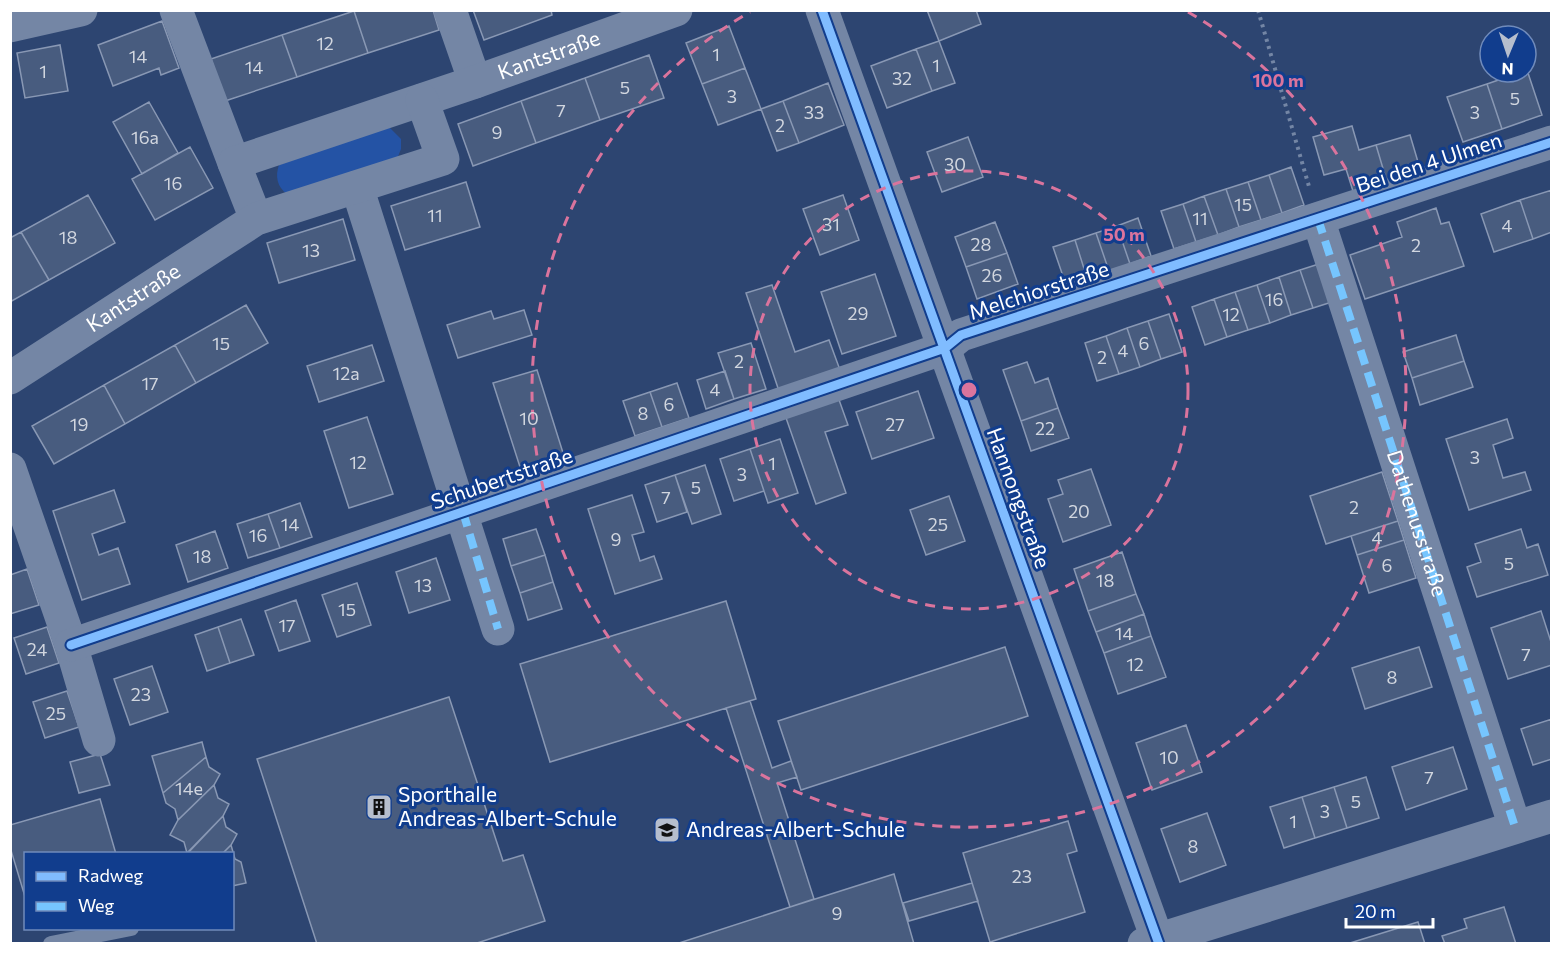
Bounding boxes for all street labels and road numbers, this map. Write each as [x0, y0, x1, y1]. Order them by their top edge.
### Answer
street label: Kantstraße [494, 24, 603, 84]
street label: Bei den 4 Ulmen [1352, 126, 1505, 197]
street label: Melchiorstraße [965, 255, 1112, 324]
street label: Kantstraße [81, 257, 184, 336]
street label: Hannongstraße [982, 424, 1056, 571]
street label: Schubertstraße [427, 442, 576, 514]
street label: Dathenusstraße [1383, 447, 1453, 599]

